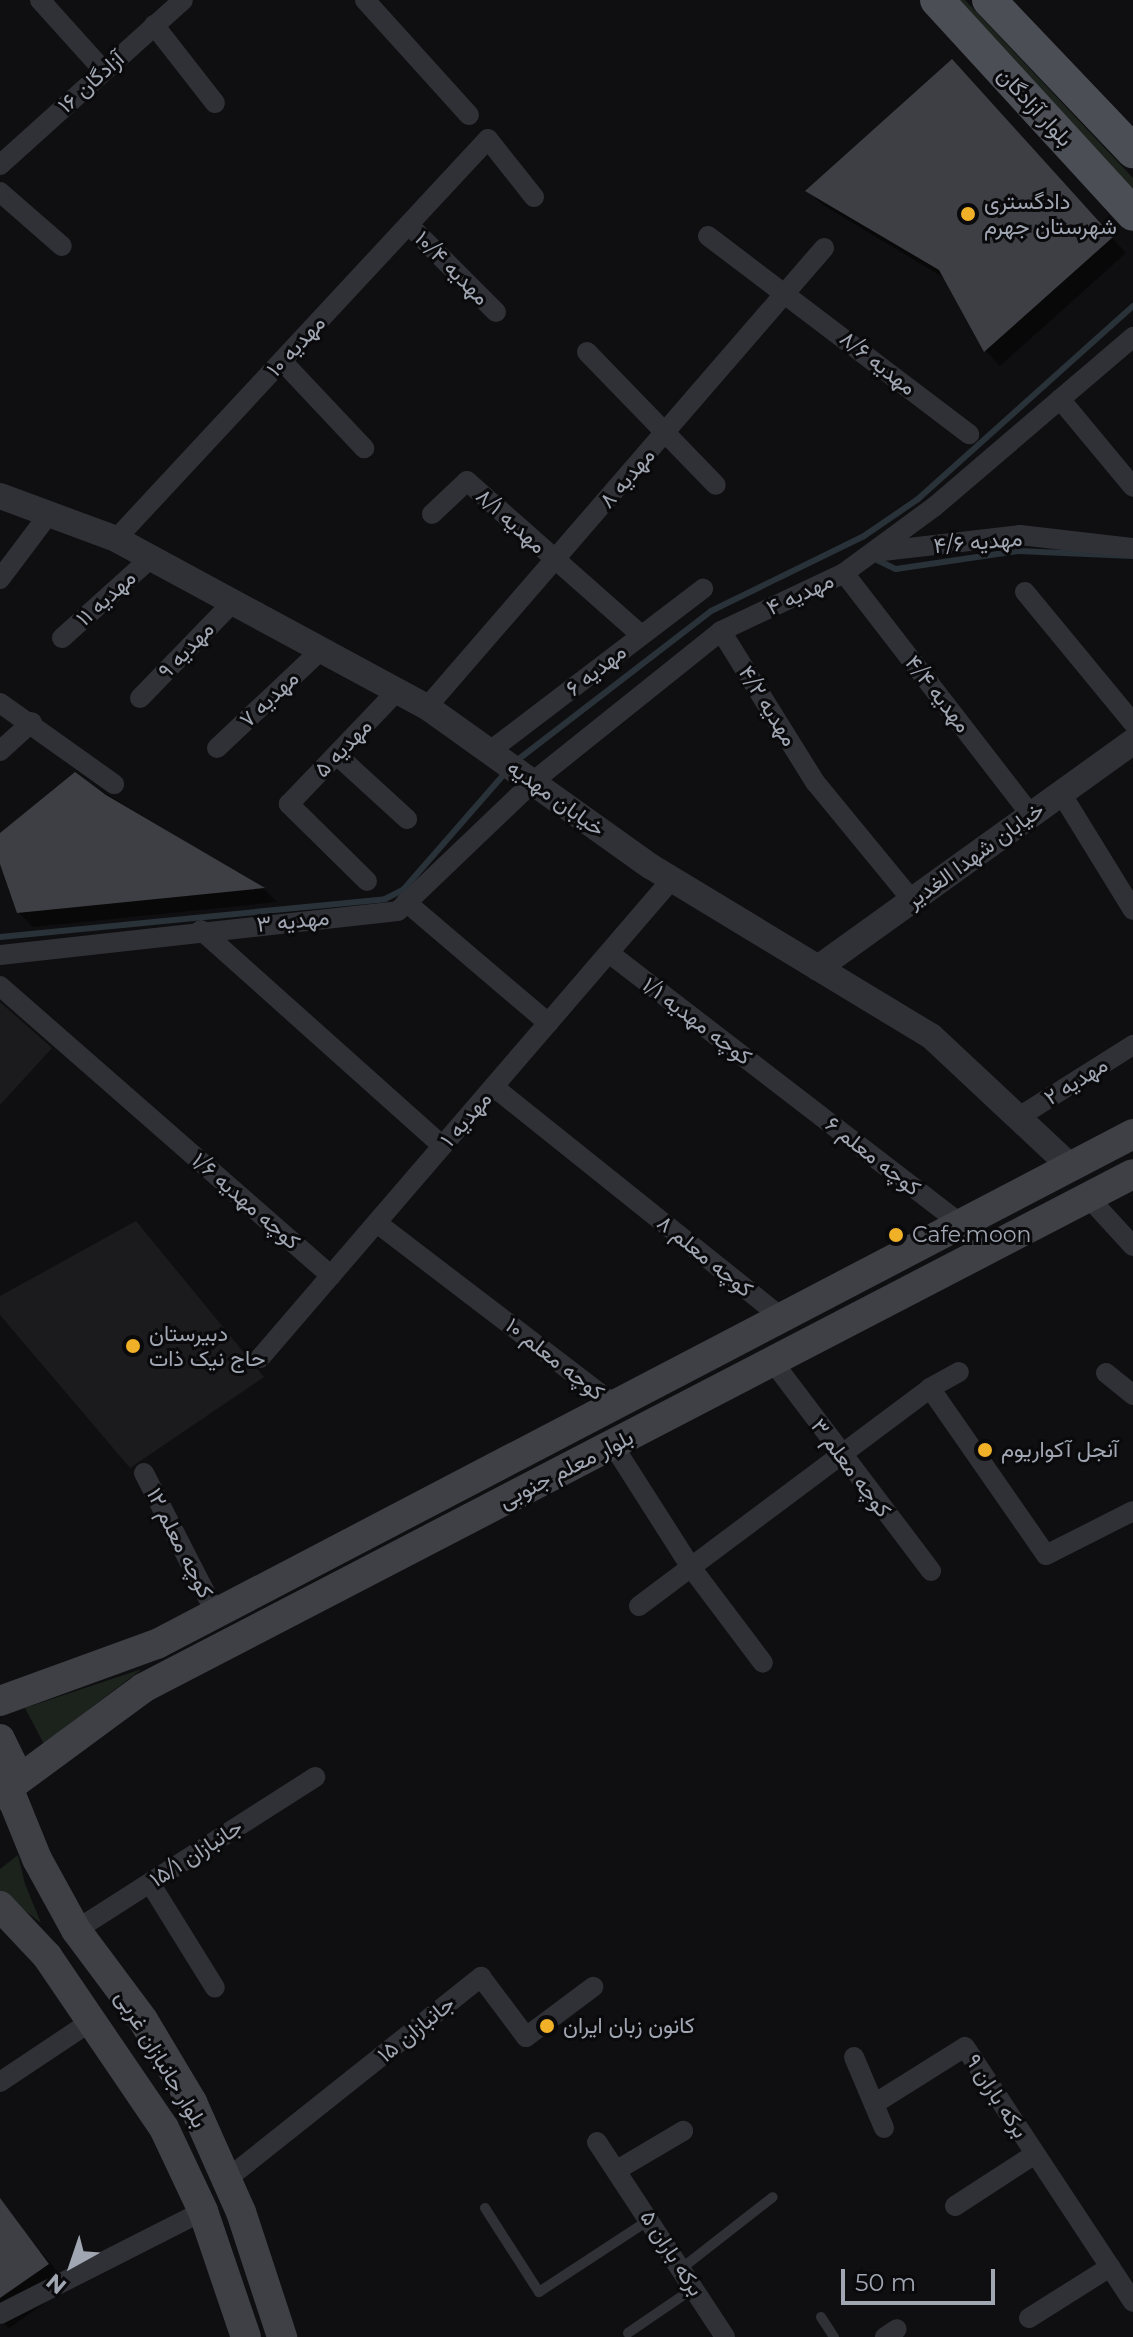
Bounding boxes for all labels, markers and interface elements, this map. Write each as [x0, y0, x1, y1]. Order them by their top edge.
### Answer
street label: آزادگان ۱۶ [53, 46, 129, 118]
street label: بلوار آزادگان [992, 62, 1078, 152]
place label: دادگستری شهرستان جهرم [984, 188, 1117, 240]
marker: دادگستری شهرستان جهرم [959, 205, 977, 223]
street label: مهدیه ۱۰/۴ [409, 225, 495, 311]
street label: مهدیه ۱۰ [261, 310, 331, 382]
street label: مهدیه ۸/۶ [835, 325, 921, 401]
street label: مهدیه ۸ [594, 442, 660, 514]
street label: مهدیه ۸/۱ [471, 483, 551, 559]
street label: مهدیه ۴/۶ [932, 525, 1024, 559]
street label: مهدیه ۱۱ [71, 564, 141, 632]
street label: مهدیه ۴ [762, 567, 838, 621]
street label: مهدیه ۹ [153, 616, 219, 684]
street label: مهدیه ۶ [561, 638, 631, 702]
street label: مهدیه ۴/۴ [900, 650, 976, 738]
street label: مهدیه ۴/۲ [733, 661, 803, 751]
street label: مهدیه ۷ [234, 665, 304, 733]
street label: مهدیه ۵ [309, 713, 377, 783]
street label: خیابان مهدیه [502, 754, 610, 842]
street label: خیابان شهدا الغدیر [901, 796, 1049, 914]
street label: مهدیه ۳ [255, 904, 331, 938]
street label: کوچه مهدیه ۱/۱ [637, 971, 757, 1071]
street label: مهدیه ۲ [1039, 1051, 1113, 1111]
street label: مهدیه ۱ [435, 1086, 497, 1152]
street label: کوچه معلم ۶ [820, 1111, 926, 1201]
street label: کوچه مهدیه ۱/۶ [187, 1147, 305, 1255]
street label: کوچه معلم ۸ [652, 1209, 758, 1303]
place label: Cafe.moon [912, 1222, 1031, 1248]
marker: Cafe.moon [887, 1226, 905, 1244]
street label: کوچه معلم ۱۰ [500, 1312, 610, 1406]
place label: دبیرستان حاج نیک ذات [149, 1320, 266, 1372]
marker: دبیرستان حاج نیک ذات [124, 1337, 142, 1355]
street label: کوچه معلم ۳ [805, 1413, 897, 1523]
street label: بلوار معلم جنوبی [494, 1424, 638, 1514]
place label: آنجل آکواریوم [1001, 1437, 1118, 1463]
marker: آنجل آکواریوم [976, 1441, 994, 1459]
street label: کوچه معلم ۱۲ [141, 1483, 219, 1603]
street label: جانبازان ۱۵/۱ [145, 1813, 247, 1893]
street label: بلوار جانبازان غربی [110, 1985, 212, 2133]
street label: جانبازان ۱۵ [372, 1990, 460, 2068]
place label: کانون زبان ایران [563, 2013, 695, 2039]
marker: کانون زبان ایران [538, 2017, 556, 2035]
street label: برکه باران ۹ [960, 2049, 1034, 2143]
street label: برکه باران ۵ [635, 2205, 709, 2301]
north arrow [32, 2225, 112, 2305]
scale bar [845, 2253, 999, 2303]
text: N [41, 2268, 72, 2300]
text: 50 m [855, 2268, 916, 2297]

